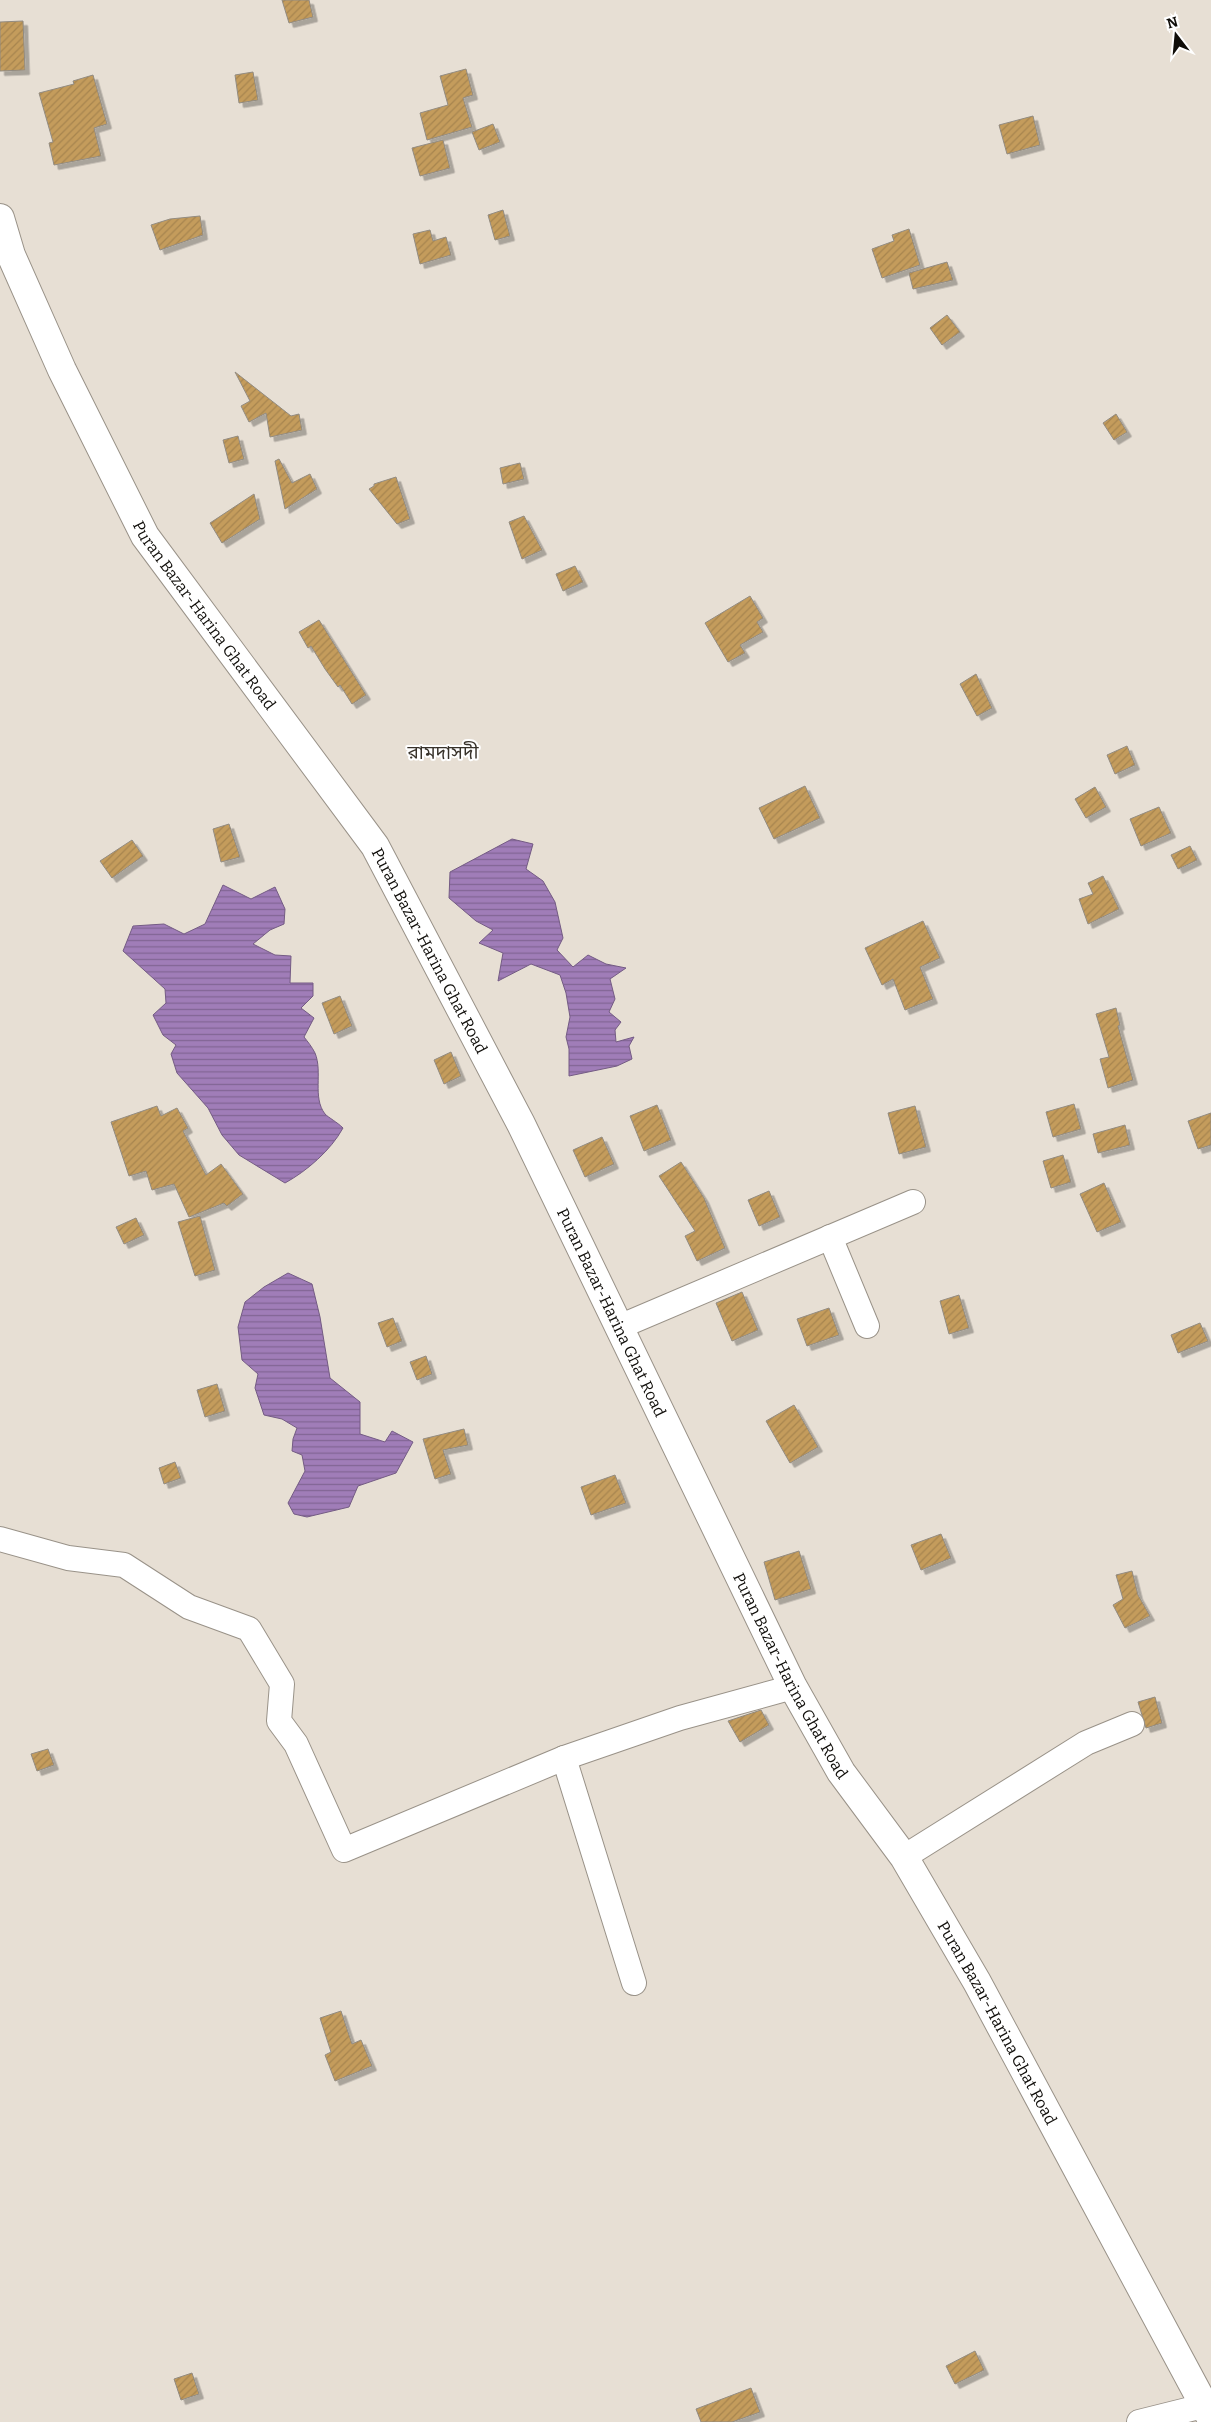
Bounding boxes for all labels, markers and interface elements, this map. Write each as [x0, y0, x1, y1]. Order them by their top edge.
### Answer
north arrow [1151, 10, 1201, 60]
text: N [1165, 13, 1180, 33]
street label: Puran Bazar-Harina Ghat Road [129, 518, 280, 714]
district label: রামদাসদী [407, 741, 479, 764]
street label: Puran Bazar-Harina Ghat Road [368, 845, 491, 1057]
street label: Puran Bazar-Harina Ghat Road [553, 1205, 670, 1420]
street label: Puran Bazar-Harina Ghat Road [729, 1570, 852, 1783]
street label: Puran Bazar-Harina Ghat Road [933, 1918, 1061, 2128]

